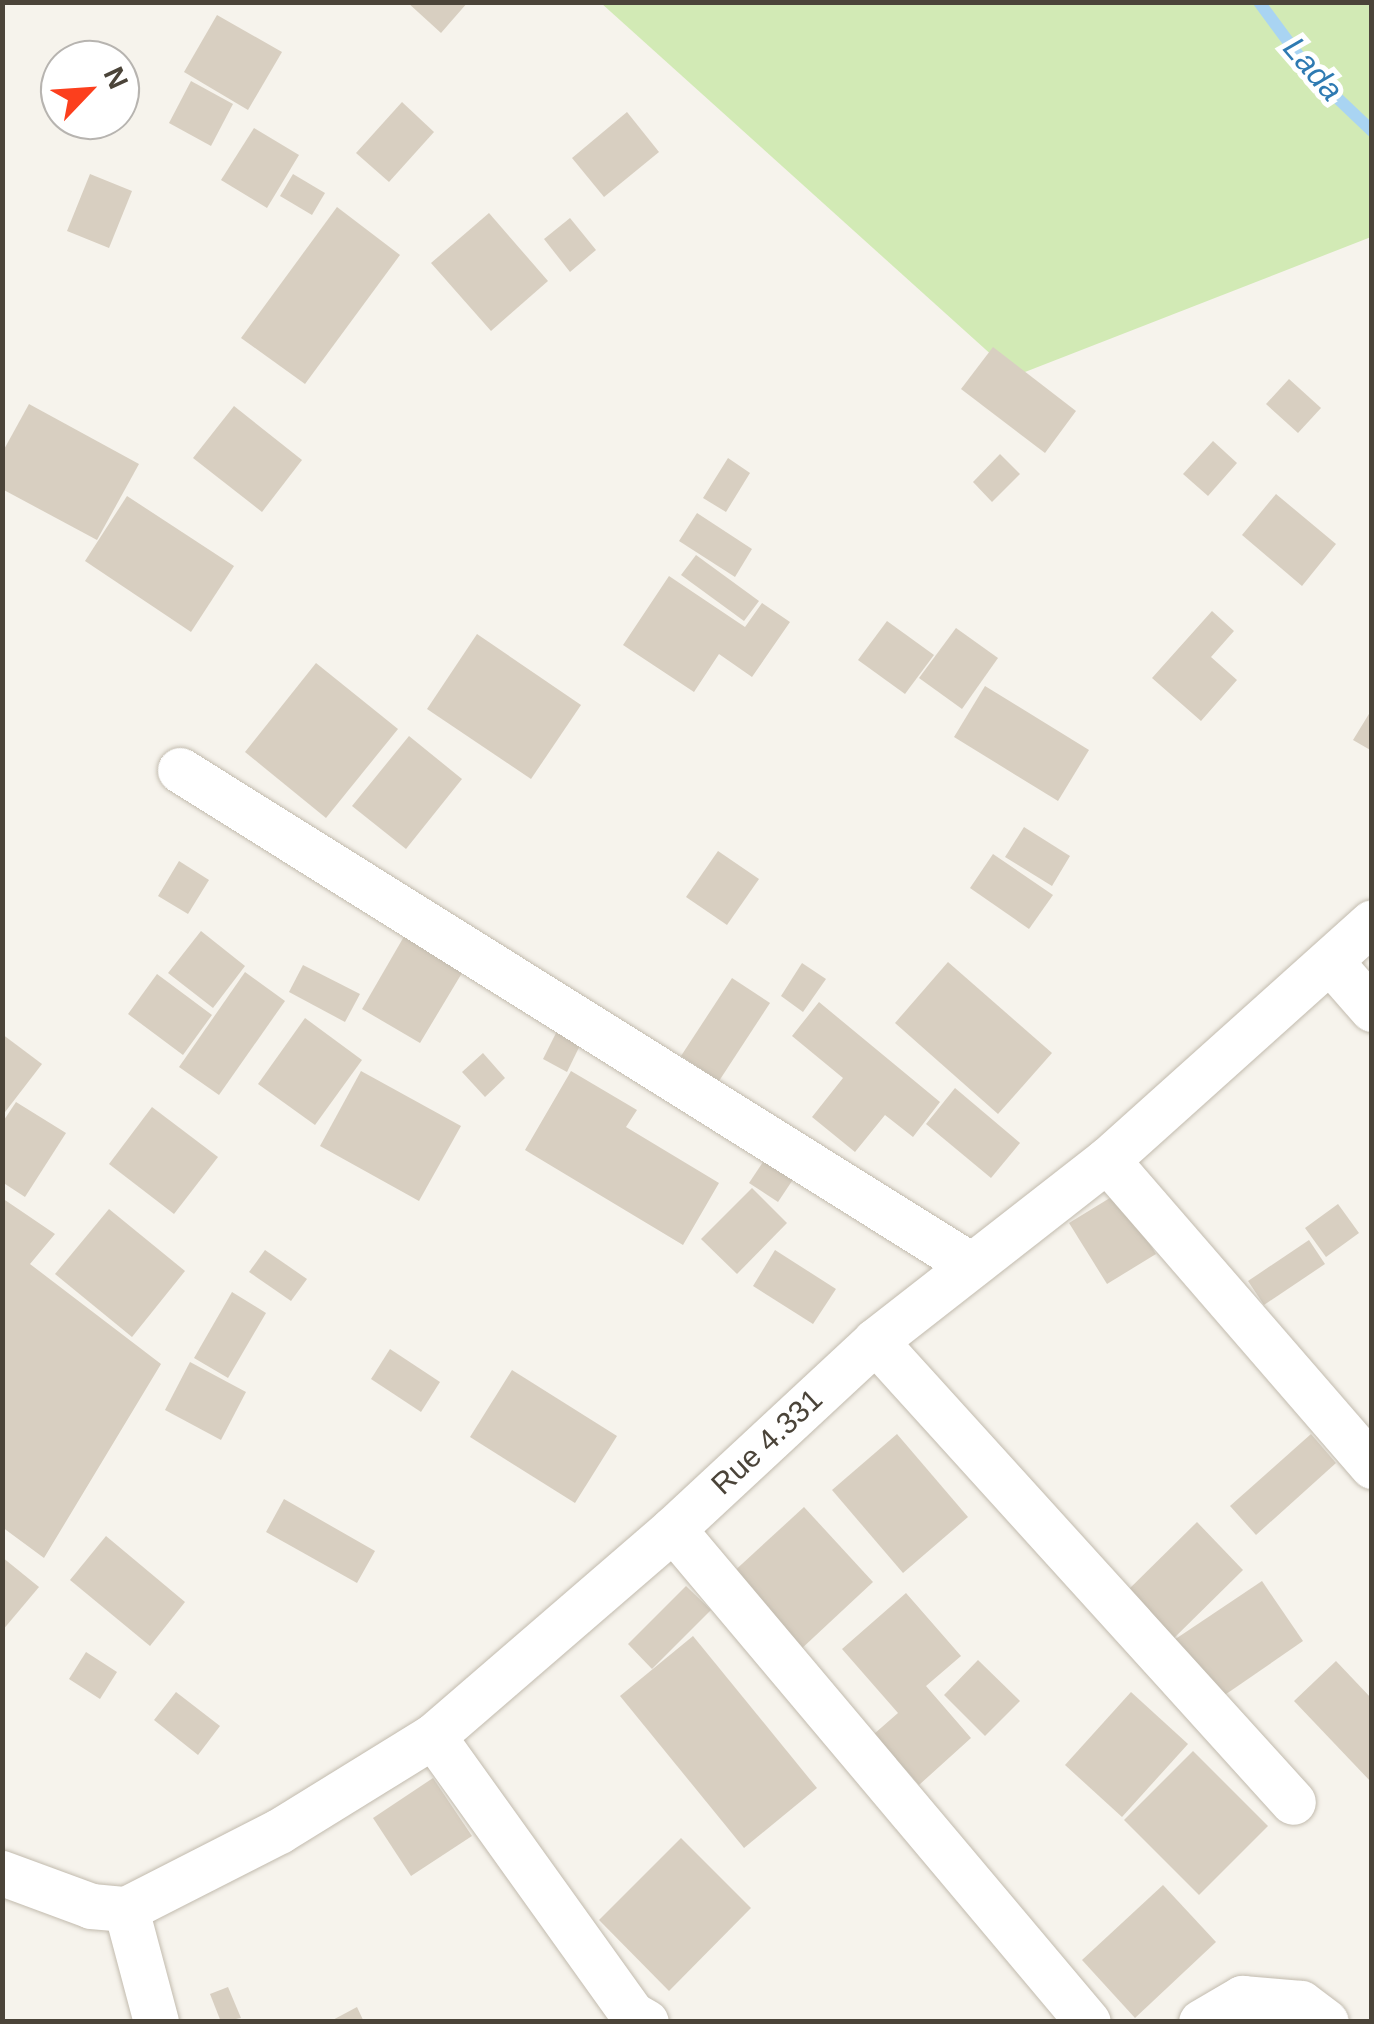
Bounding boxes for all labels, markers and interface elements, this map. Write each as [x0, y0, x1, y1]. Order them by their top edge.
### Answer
water label: Lada [1275, 30, 1351, 108]
north arrow [40, 40, 140, 140]
text: N [98, 62, 134, 94]
street label: Rue 4.331 [704, 1382, 830, 1502]

